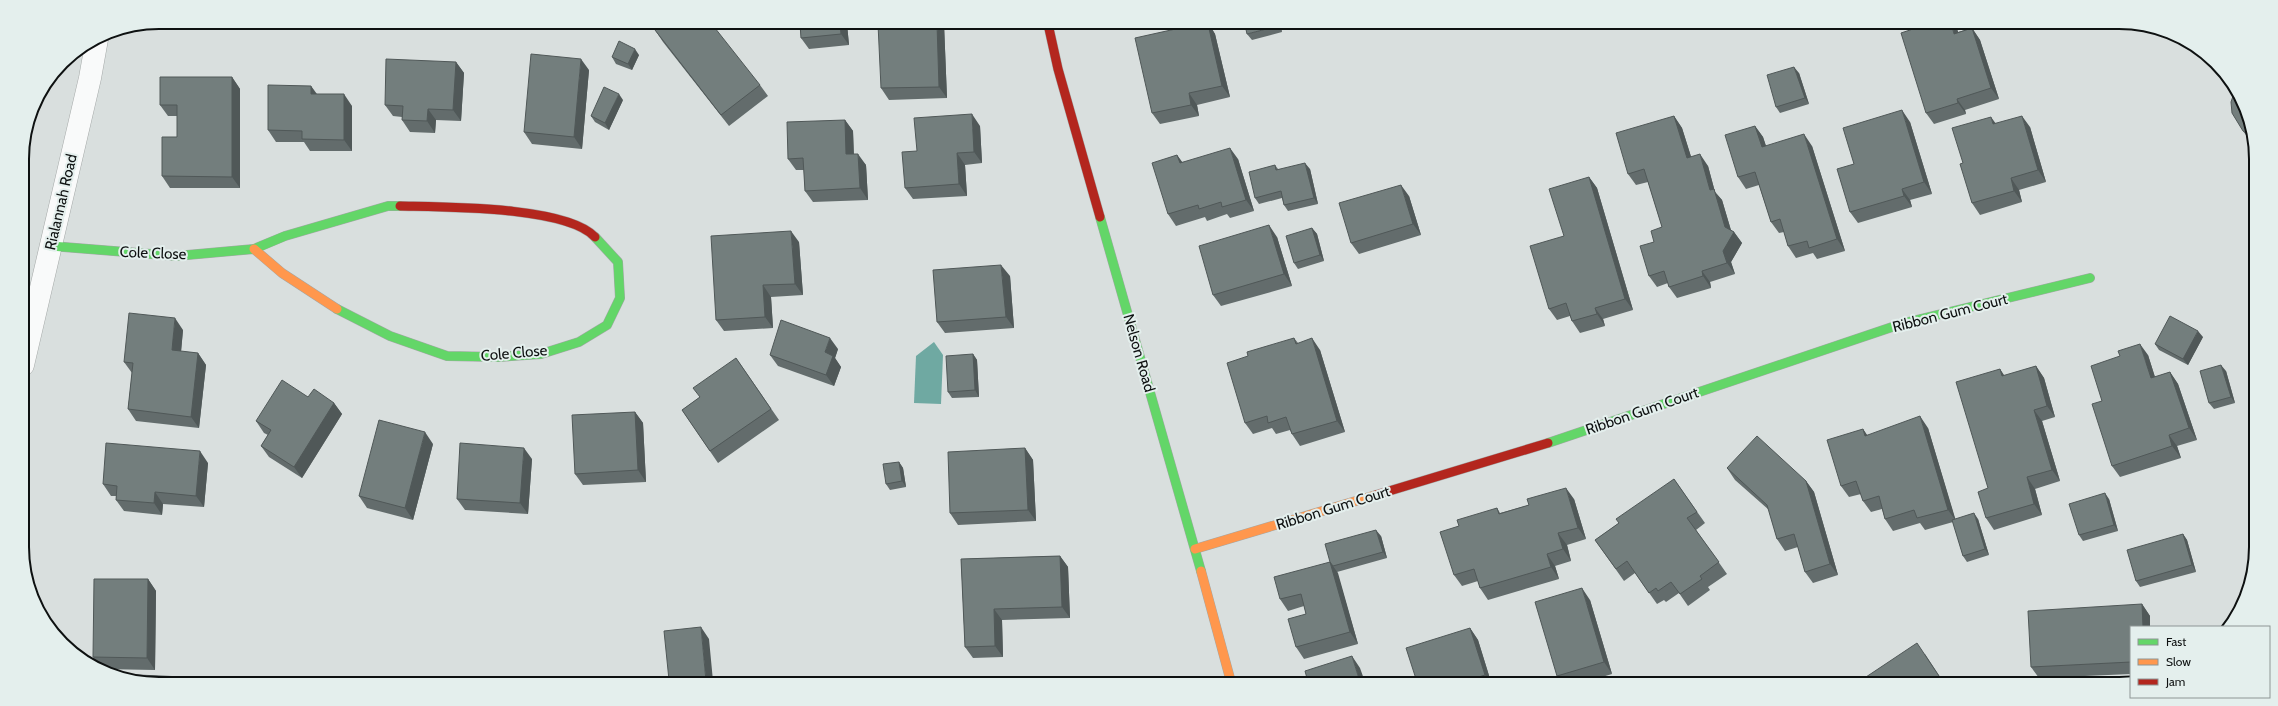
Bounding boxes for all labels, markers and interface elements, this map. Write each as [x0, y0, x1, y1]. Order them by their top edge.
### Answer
street label: Rialannah Road [41, 152, 81, 252]
street label: Cole Close [119, 243, 187, 263]
street label: Ribbon Gum Court [1891, 290, 2009, 336]
street label: Nelson Road [1119, 312, 1159, 394]
street label: Cole Close [480, 341, 548, 365]
street label: Ribbon Gum Court [1583, 383, 1701, 439]
street label: Ribbon Gum Court [1274, 482, 1392, 534]
legend [2130, 626, 2270, 698]
text: Fast [2166, 634, 2186, 649]
text: Slow [2166, 654, 2191, 669]
text: Jam [2165, 674, 2185, 689]

